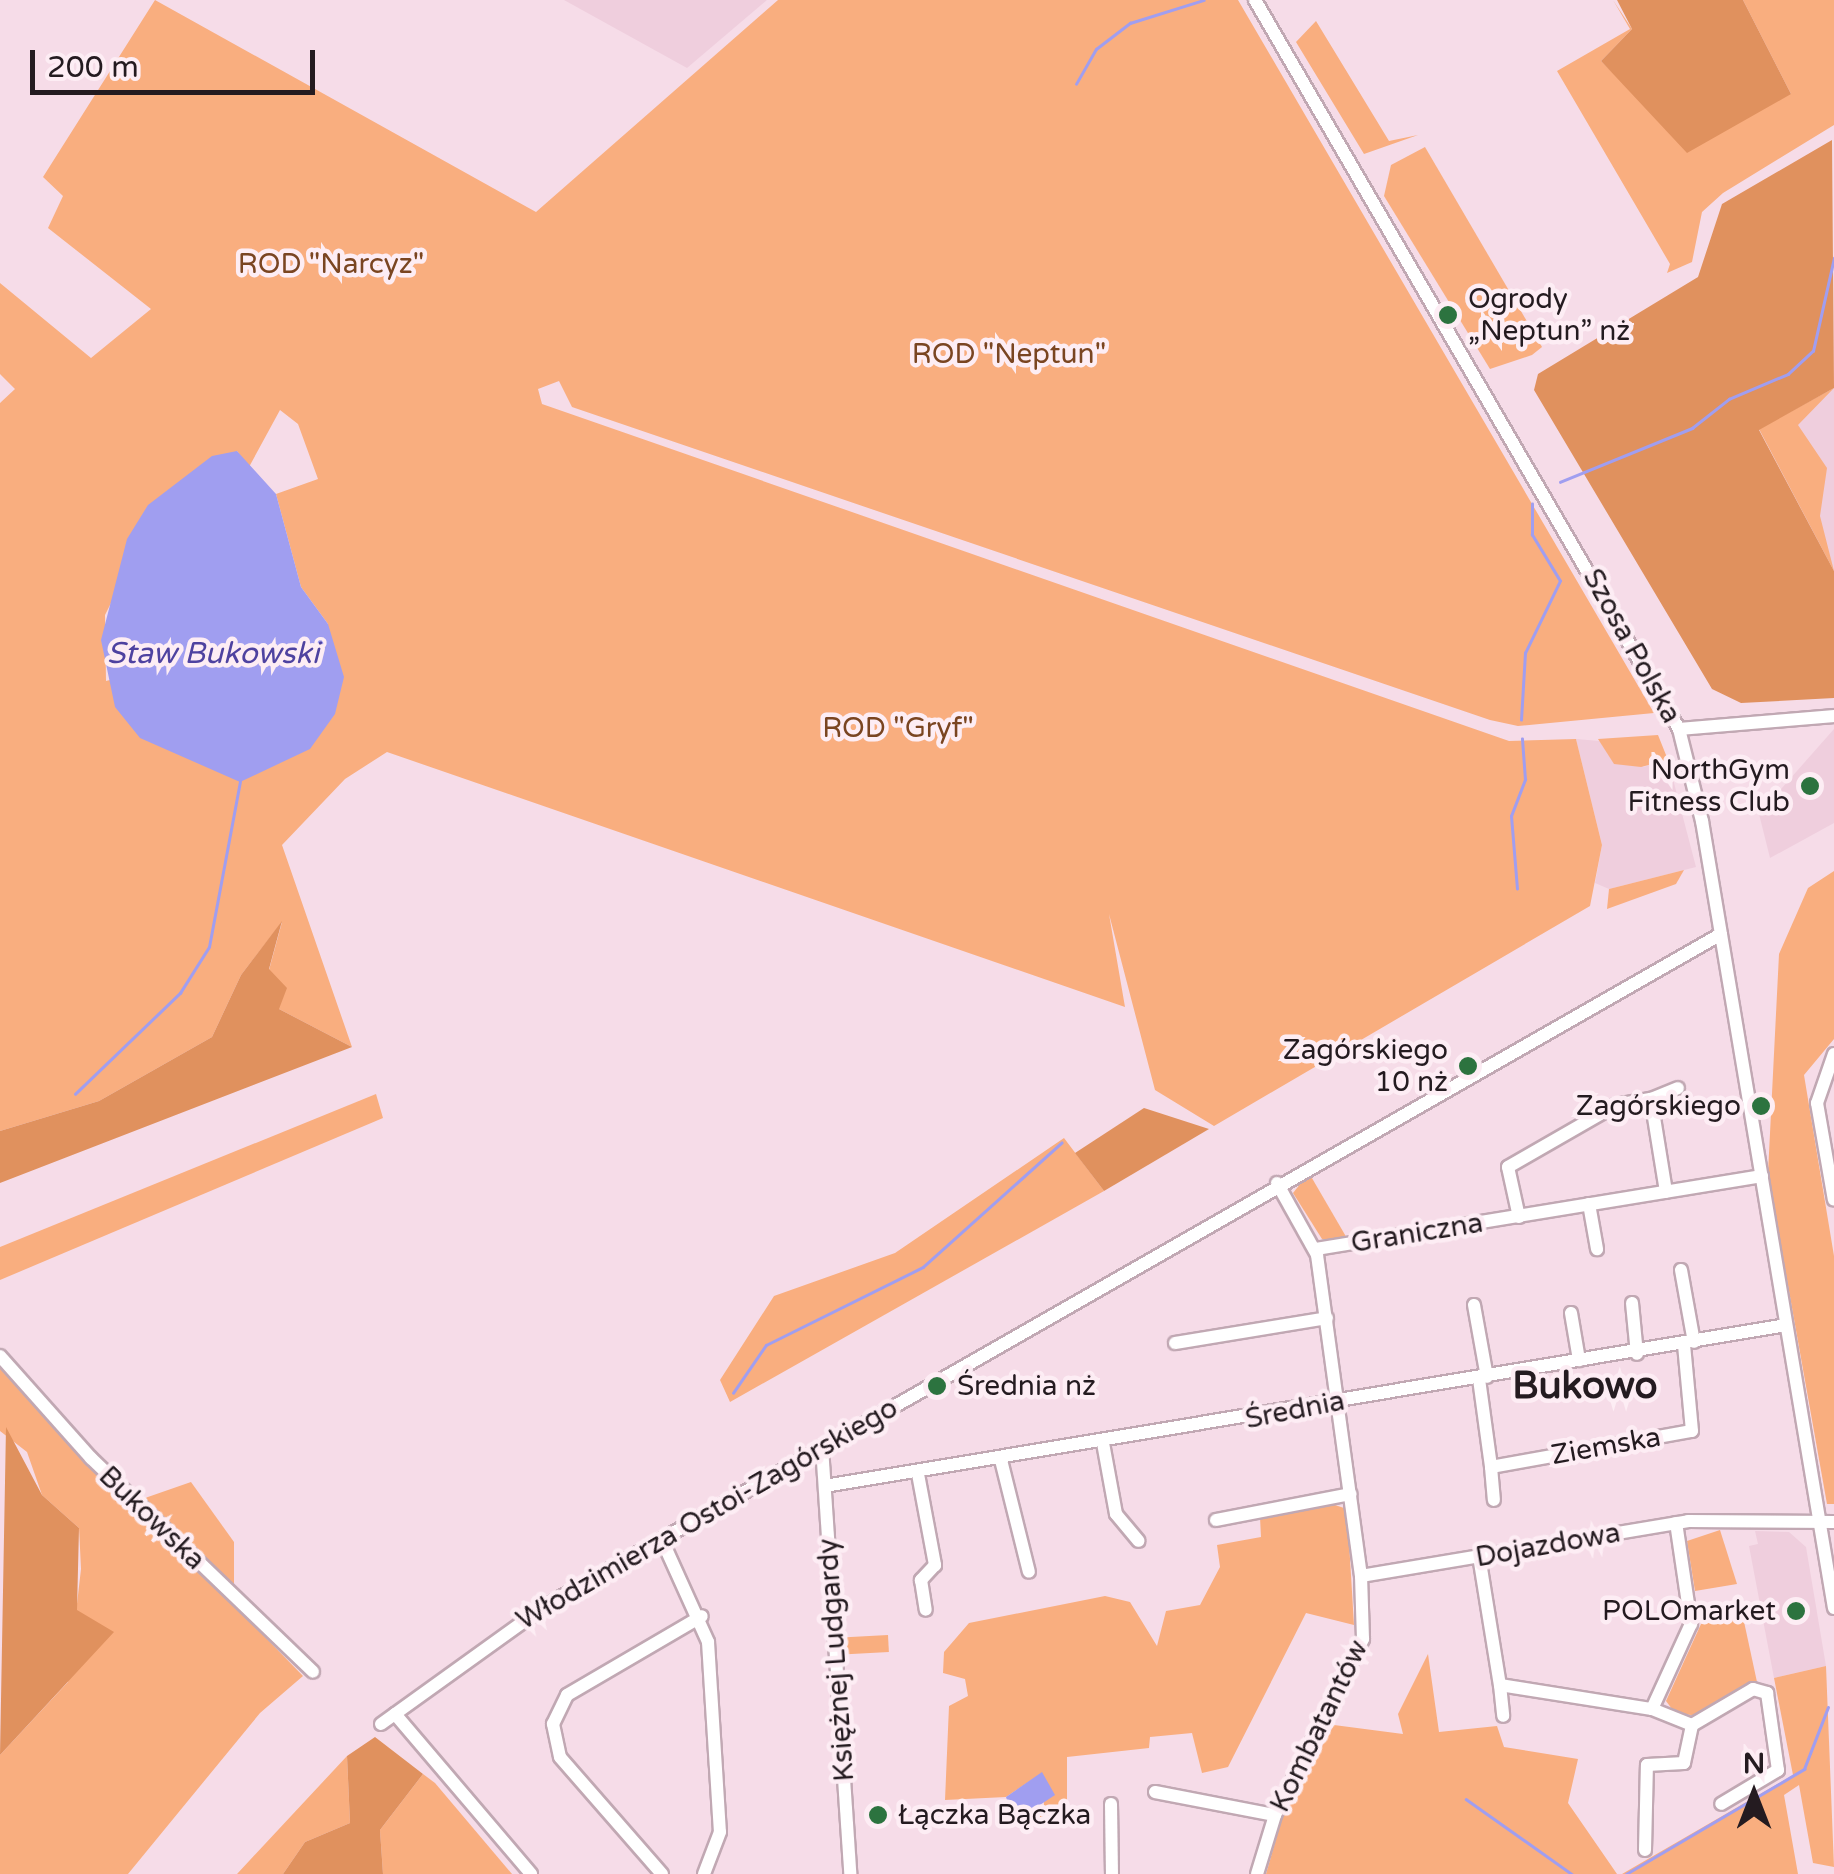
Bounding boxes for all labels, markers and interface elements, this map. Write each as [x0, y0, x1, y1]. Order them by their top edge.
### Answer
scale bar [35, 30, 320, 92]
text: 200 m [47, 49, 139, 86]
park label: ROD "Narcyz" [238, 247, 424, 281]
place label: Ogrody „Neptun” nż [1468, 282, 1630, 348]
marker: Ogrody „Neptun” nż [1437, 304, 1459, 326]
park label: ROD "Neptun" [912, 337, 1106, 371]
street label: Szosa Polska [1576, 563, 1688, 729]
water label: Staw Bukowski [107, 636, 319, 672]
park label: ROD "Gryf" [822, 711, 974, 745]
place label: NorthGym Fitness Club [1627, 753, 1790, 819]
marker: NorthGym Fitness Club [1799, 775, 1821, 797]
place label: Zagórskiego 10 nż [1283, 1033, 1448, 1099]
marker: Zagórskiego 10 nż [1457, 1055, 1479, 1077]
place label: Zagórskiego [1576, 1089, 1741, 1123]
marker: Zagórskiego [1750, 1095, 1772, 1117]
street label: Graniczna [1349, 1206, 1485, 1260]
district label: Bukowo [1512, 1364, 1658, 1410]
place label: Średnia nż [957, 1369, 1096, 1403]
marker: Średnia nż [926, 1375, 948, 1397]
street label: Średnia [1242, 1384, 1348, 1436]
street label: Włodzimierza Ostoi-Zagórskiego [510, 1391, 904, 1637]
street label: Ziemska [1549, 1420, 1663, 1472]
street label: Bukowska [92, 1459, 212, 1577]
street label: Dojazdowa [1473, 1516, 1623, 1574]
street label: Księżnej Ludgardy [811, 1537, 861, 1783]
place label: POLOmarket [1602, 1594, 1776, 1628]
marker: POLOmarket [1785, 1600, 1807, 1622]
street label: Kombatantów [1263, 1635, 1375, 1817]
north arrow [1704, 1744, 1804, 1844]
text: N [1743, 1747, 1765, 1781]
place label: Łączka Bączka [898, 1798, 1091, 1832]
marker: Łączka Bączka [867, 1804, 889, 1826]

